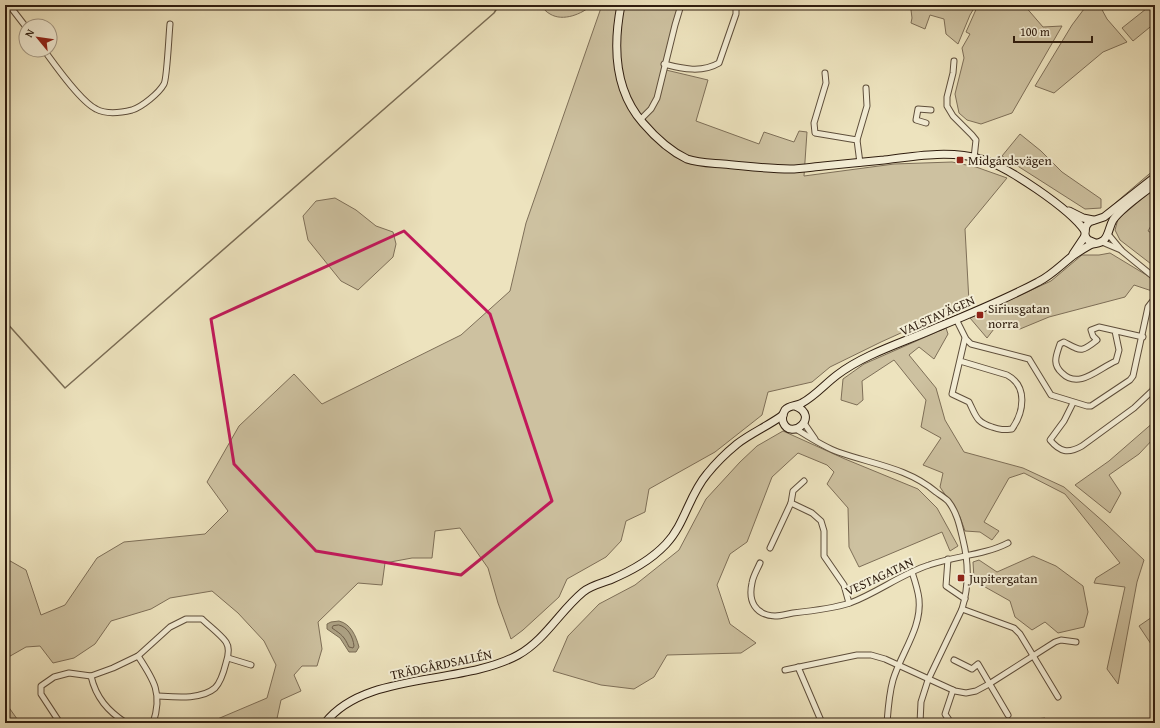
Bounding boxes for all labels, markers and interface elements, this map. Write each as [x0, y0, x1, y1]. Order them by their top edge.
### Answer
north arrow [18, 18, 58, 58]
scale bar [1014, 18, 1092, 44]
text: 100 m [1020, 23, 1050, 40]
text: N [20, 25, 38, 40]
place label: Midgårdsvägen [968, 151, 1052, 170]
marker: Midgårdsvägen [955, 155, 965, 165]
street label: VALSTAVÄGEN [897, 290, 978, 340]
place label: Siriusgatan norra [988, 299, 1051, 333]
marker: Siriusgatan norra [975, 310, 985, 320]
street label: VESTAGATAN [842, 552, 917, 601]
place label: Jupitergatan [967, 569, 1038, 588]
marker: Jupitergatan [956, 573, 966, 583]
street label: TRÄDGÅRDSALLÉN [389, 644, 494, 685]

